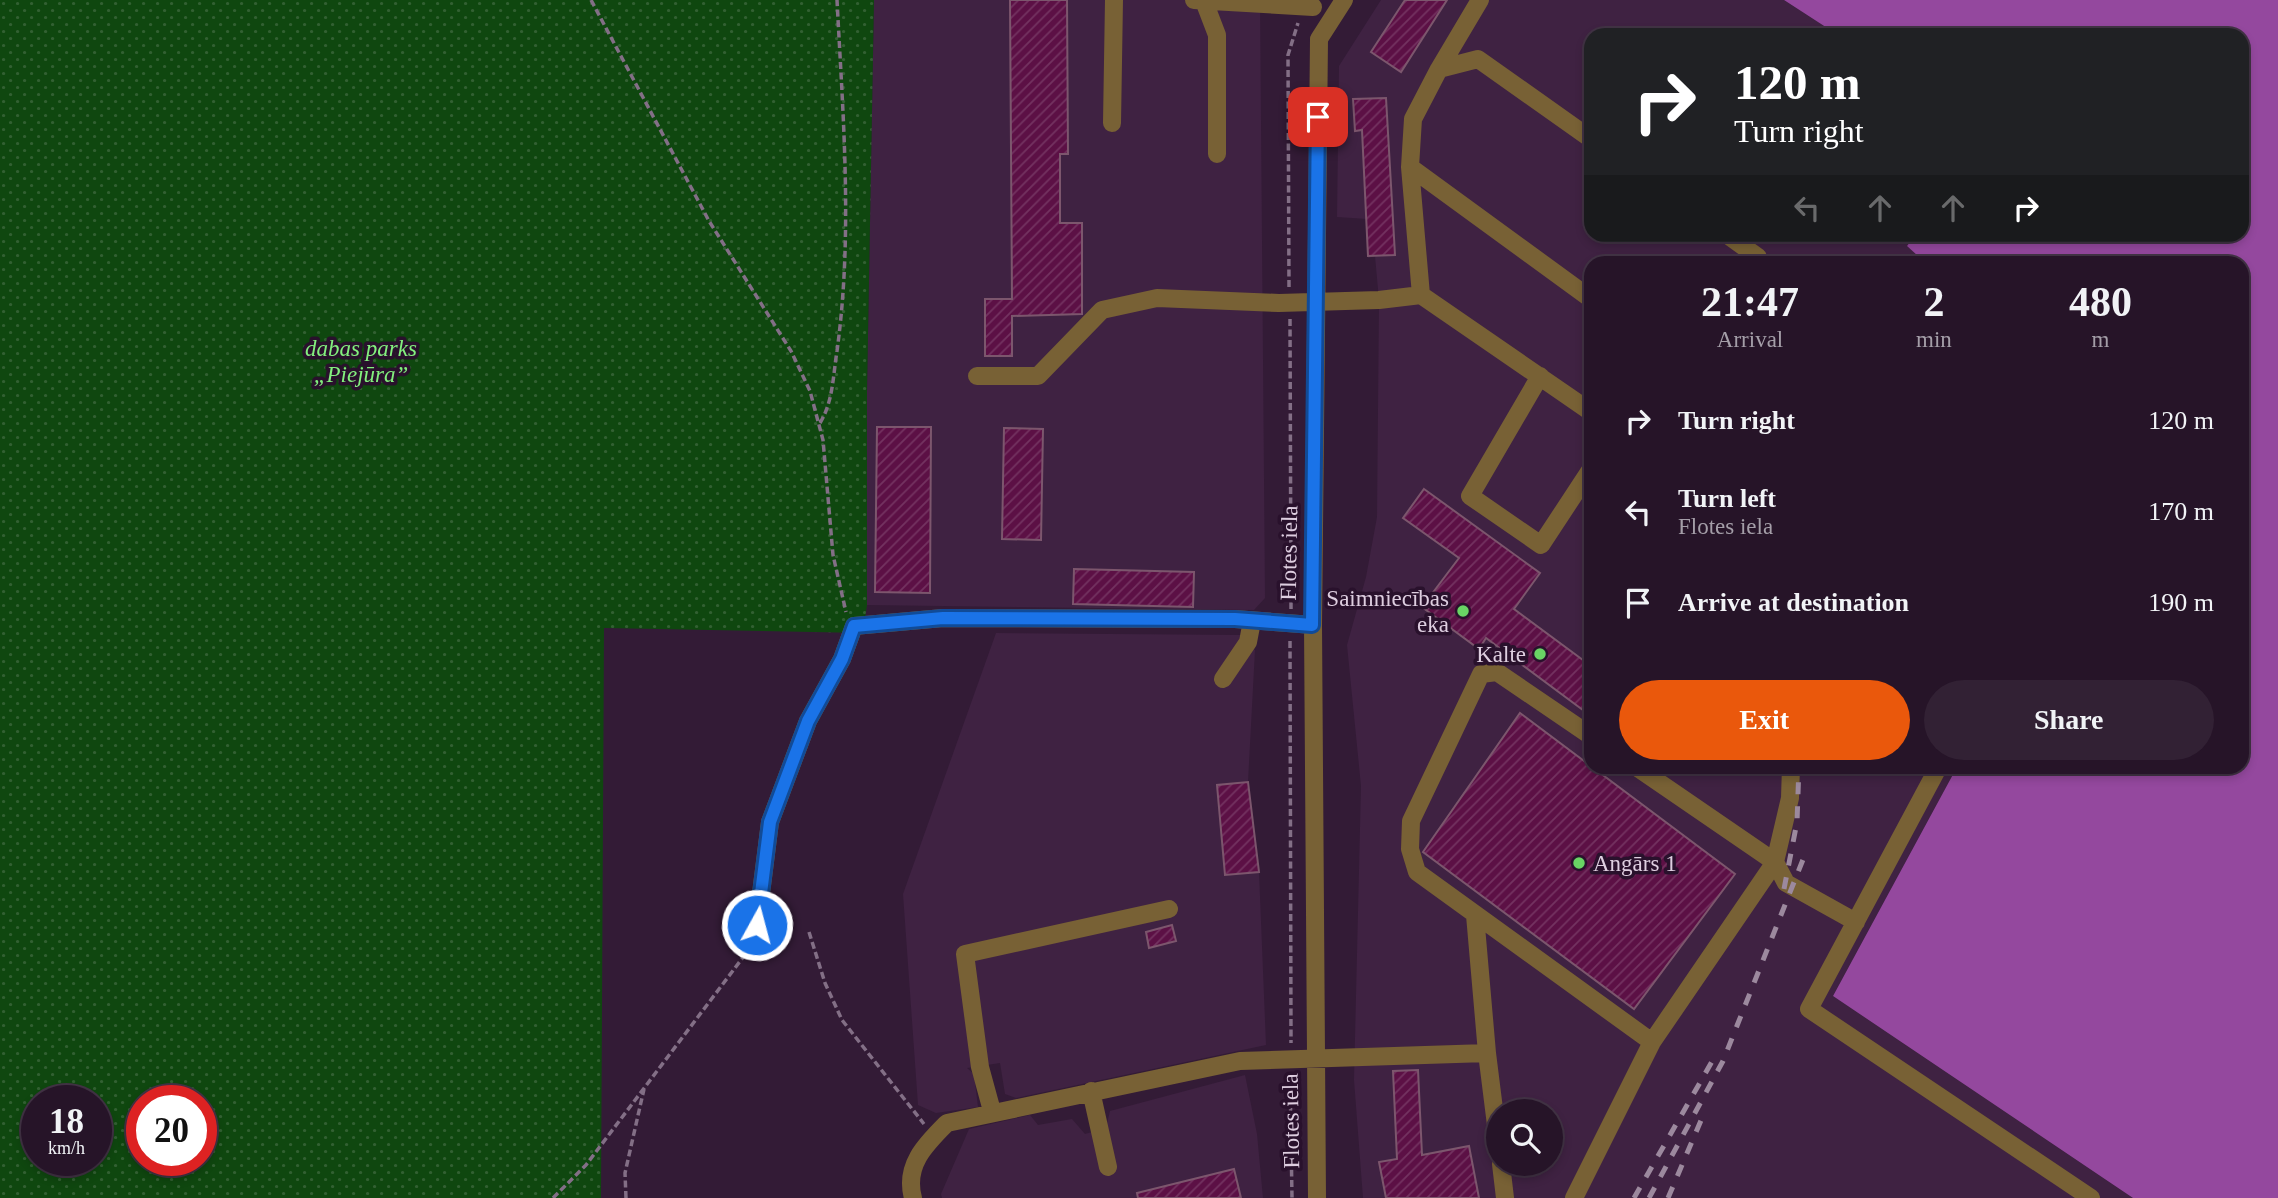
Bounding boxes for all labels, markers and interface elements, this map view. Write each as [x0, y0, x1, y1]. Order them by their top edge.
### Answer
text: 120 m [1734, 55, 1861, 110]
icon: right [1619, 56, 1710, 147]
pin [1288, 87, 1348, 147]
icon: arrive [1299, 98, 1337, 136]
text: Turn right [1734, 113, 1864, 149]
icon: left [1788, 189, 1826, 227]
icon: ahead [1861, 189, 1899, 227]
icon: ahead [1934, 189, 1972, 227]
icon: right [2007, 189, 2045, 227]
text: 21:47 [1701, 279, 1799, 325]
text: 2 [1923, 279, 1944, 325]
text: 480 [2069, 279, 2132, 325]
text: Arrival [1717, 327, 1783, 352]
text: min [1916, 327, 1952, 352]
text: m [2091, 327, 2109, 352]
park label: dabas parks „Piejūra” [305, 336, 417, 387]
icon: right [1619, 402, 1657, 440]
text: Turn right [1678, 406, 1795, 435]
text: 120 m [2148, 406, 2214, 435]
text: Turn left [1678, 484, 1776, 513]
icon: left [1619, 493, 1657, 531]
text: 170 m [2148, 497, 2214, 526]
street label: Flotes iela [1276, 505, 1302, 601]
text: Flotes iela [1678, 514, 1773, 539]
icon: arrive [1619, 584, 1657, 622]
place label: Saimniecības eka [1326, 586, 1449, 637]
text: Arrive at destination [1678, 588, 1909, 617]
text: 190 m [2148, 588, 2214, 617]
marker: Saimniecības eka [1455, 603, 1471, 619]
place label: Kalte [1476, 642, 1526, 667]
marker: Kalte [1532, 646, 1548, 662]
button: Exit [1619, 680, 1910, 760]
button: Share [1924, 680, 2214, 760]
place label: Angārs 1 [1593, 851, 1677, 876]
marker: Angārs 1 [1571, 855, 1587, 871]
position arrow [720, 888, 794, 962]
street label: Flotes iela [1278, 1073, 1304, 1169]
speed limit sign: 20 [126, 1085, 217, 1176]
map controls [1486, 1099, 1563, 1176]
button: search [1486, 1099, 1563, 1176]
text: 18 [49, 1102, 84, 1141]
text: km/h [48, 1138, 85, 1158]

